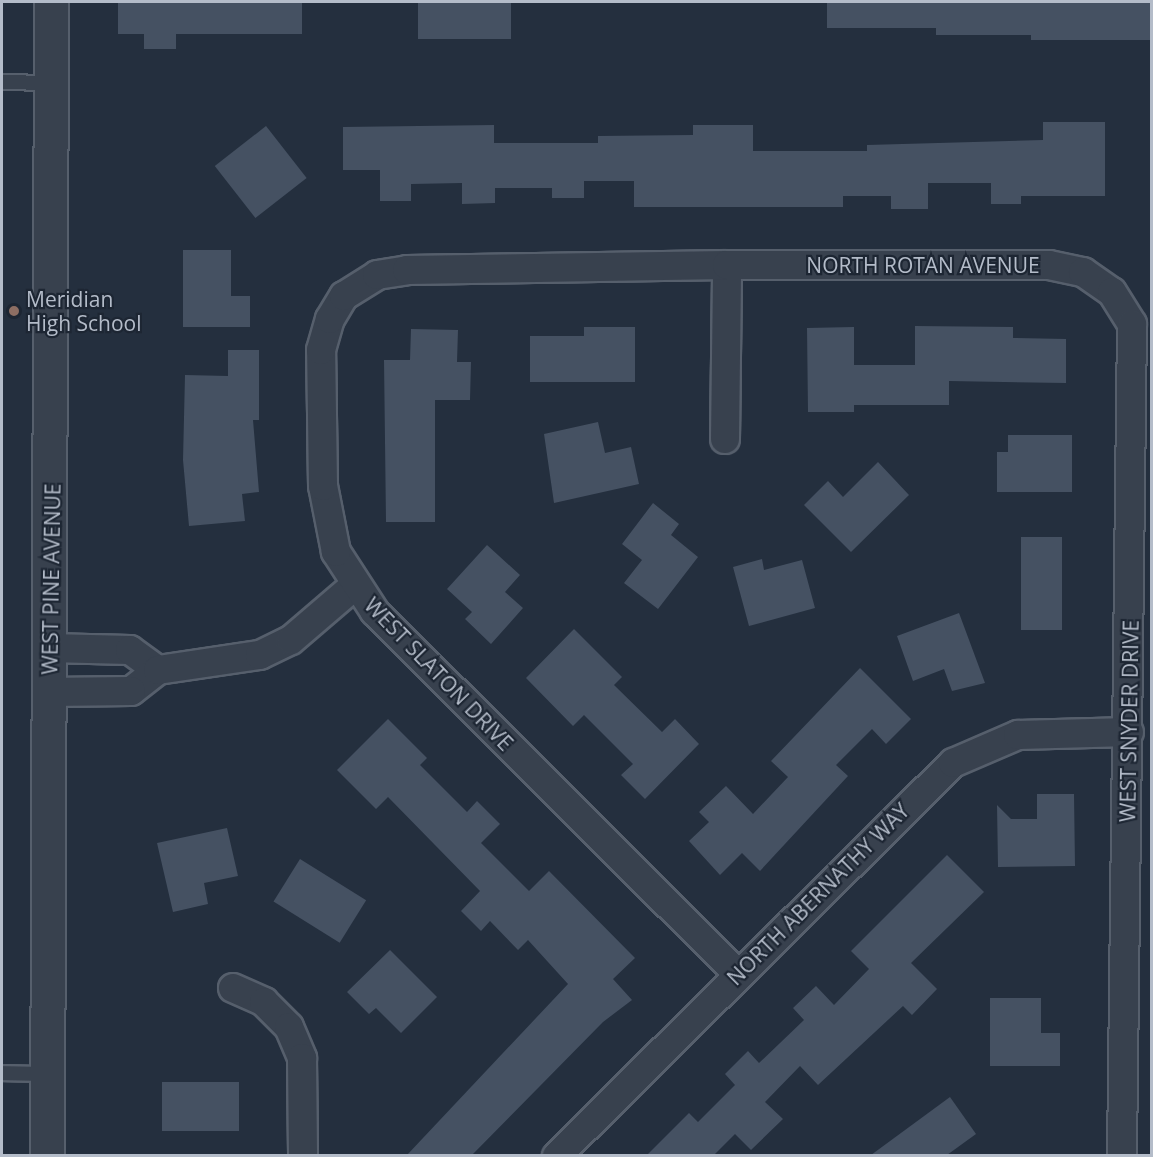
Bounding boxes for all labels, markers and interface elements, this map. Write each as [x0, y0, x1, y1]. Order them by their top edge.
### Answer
street label: NORTH ROTAN AVENUE [806, 252, 1040, 278]
place label: Meridian High School [26, 286, 142, 336]
marker: Meridian High School [7, 304, 21, 318]
street label: WEST PINE AVENUE [37, 483, 65, 675]
street label: WEST SLATON DRIVE [360, 592, 518, 756]
street label: WEST SNYDER DRIVE [1115, 620, 1143, 822]
street label: NORTH ABERNATHY WAY [722, 798, 914, 990]

